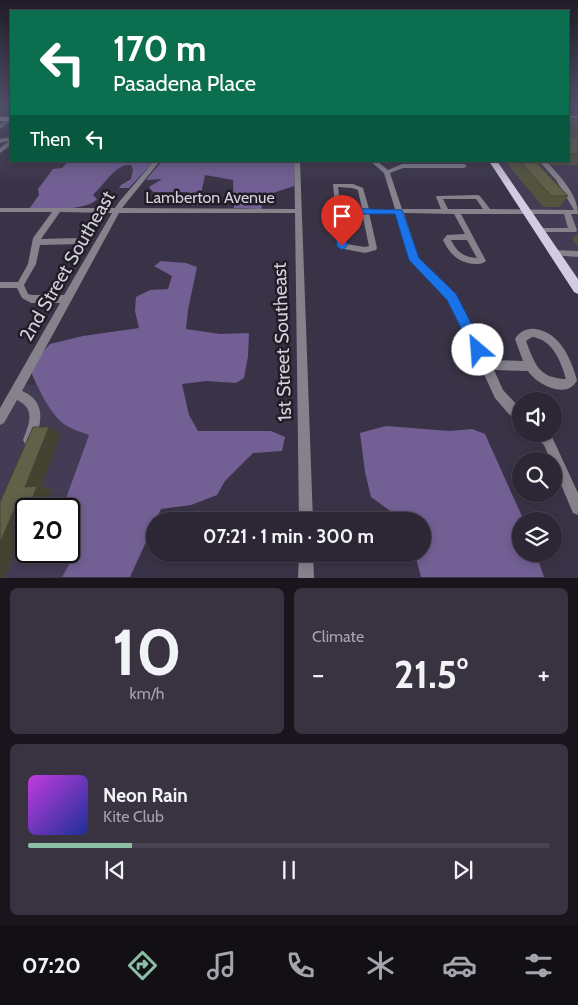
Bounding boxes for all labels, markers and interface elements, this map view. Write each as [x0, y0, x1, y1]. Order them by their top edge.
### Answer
text: 170 m [113, 27, 206, 70]
icon: left [30, 30, 95, 95]
text: Pasadena Place [113, 70, 256, 97]
icon: left [81, 125, 109, 153]
text: Then [30, 128, 71, 151]
street label: 2nd Street Southeast [15, 186, 120, 345]
street label: Lamberton Avenue [145, 188, 275, 207]
pin [321, 195, 363, 246]
icon: arrive [328, 202, 356, 230]
street label: 1st Street Southeast [268, 261, 296, 422]
position arrow [451, 323, 503, 375]
map controls [512, 392, 562, 562]
button: sound [512, 392, 562, 442]
button: search [512, 452, 562, 502]
speed limit sign: 20 [15, 498, 80, 563]
button: layers [512, 512, 562, 562]
text: 07:21 · 1 min · 300 m [203, 525, 374, 548]
text: 10 [112, 612, 182, 691]
text: Climate [312, 627, 364, 646]
text: 21.5° [394, 651, 468, 698]
text: − [312, 657, 324, 691]
text: + [538, 657, 550, 691]
text: km/h [129, 684, 165, 703]
text: Neon Rain [103, 784, 188, 807]
text: Kite Club [103, 807, 164, 826]
icon: previous [101, 856, 129, 884]
icon: pause [275, 856, 303, 884]
icon: next [449, 856, 477, 884]
icon: directions [125, 948, 160, 983]
icon: music [204, 948, 239, 983]
icon: phone [283, 948, 318, 983]
icon: climate [363, 948, 398, 983]
icon: car [442, 948, 477, 983]
icon: filters [521, 948, 556, 983]
text: 07:20 [22, 952, 81, 979]

